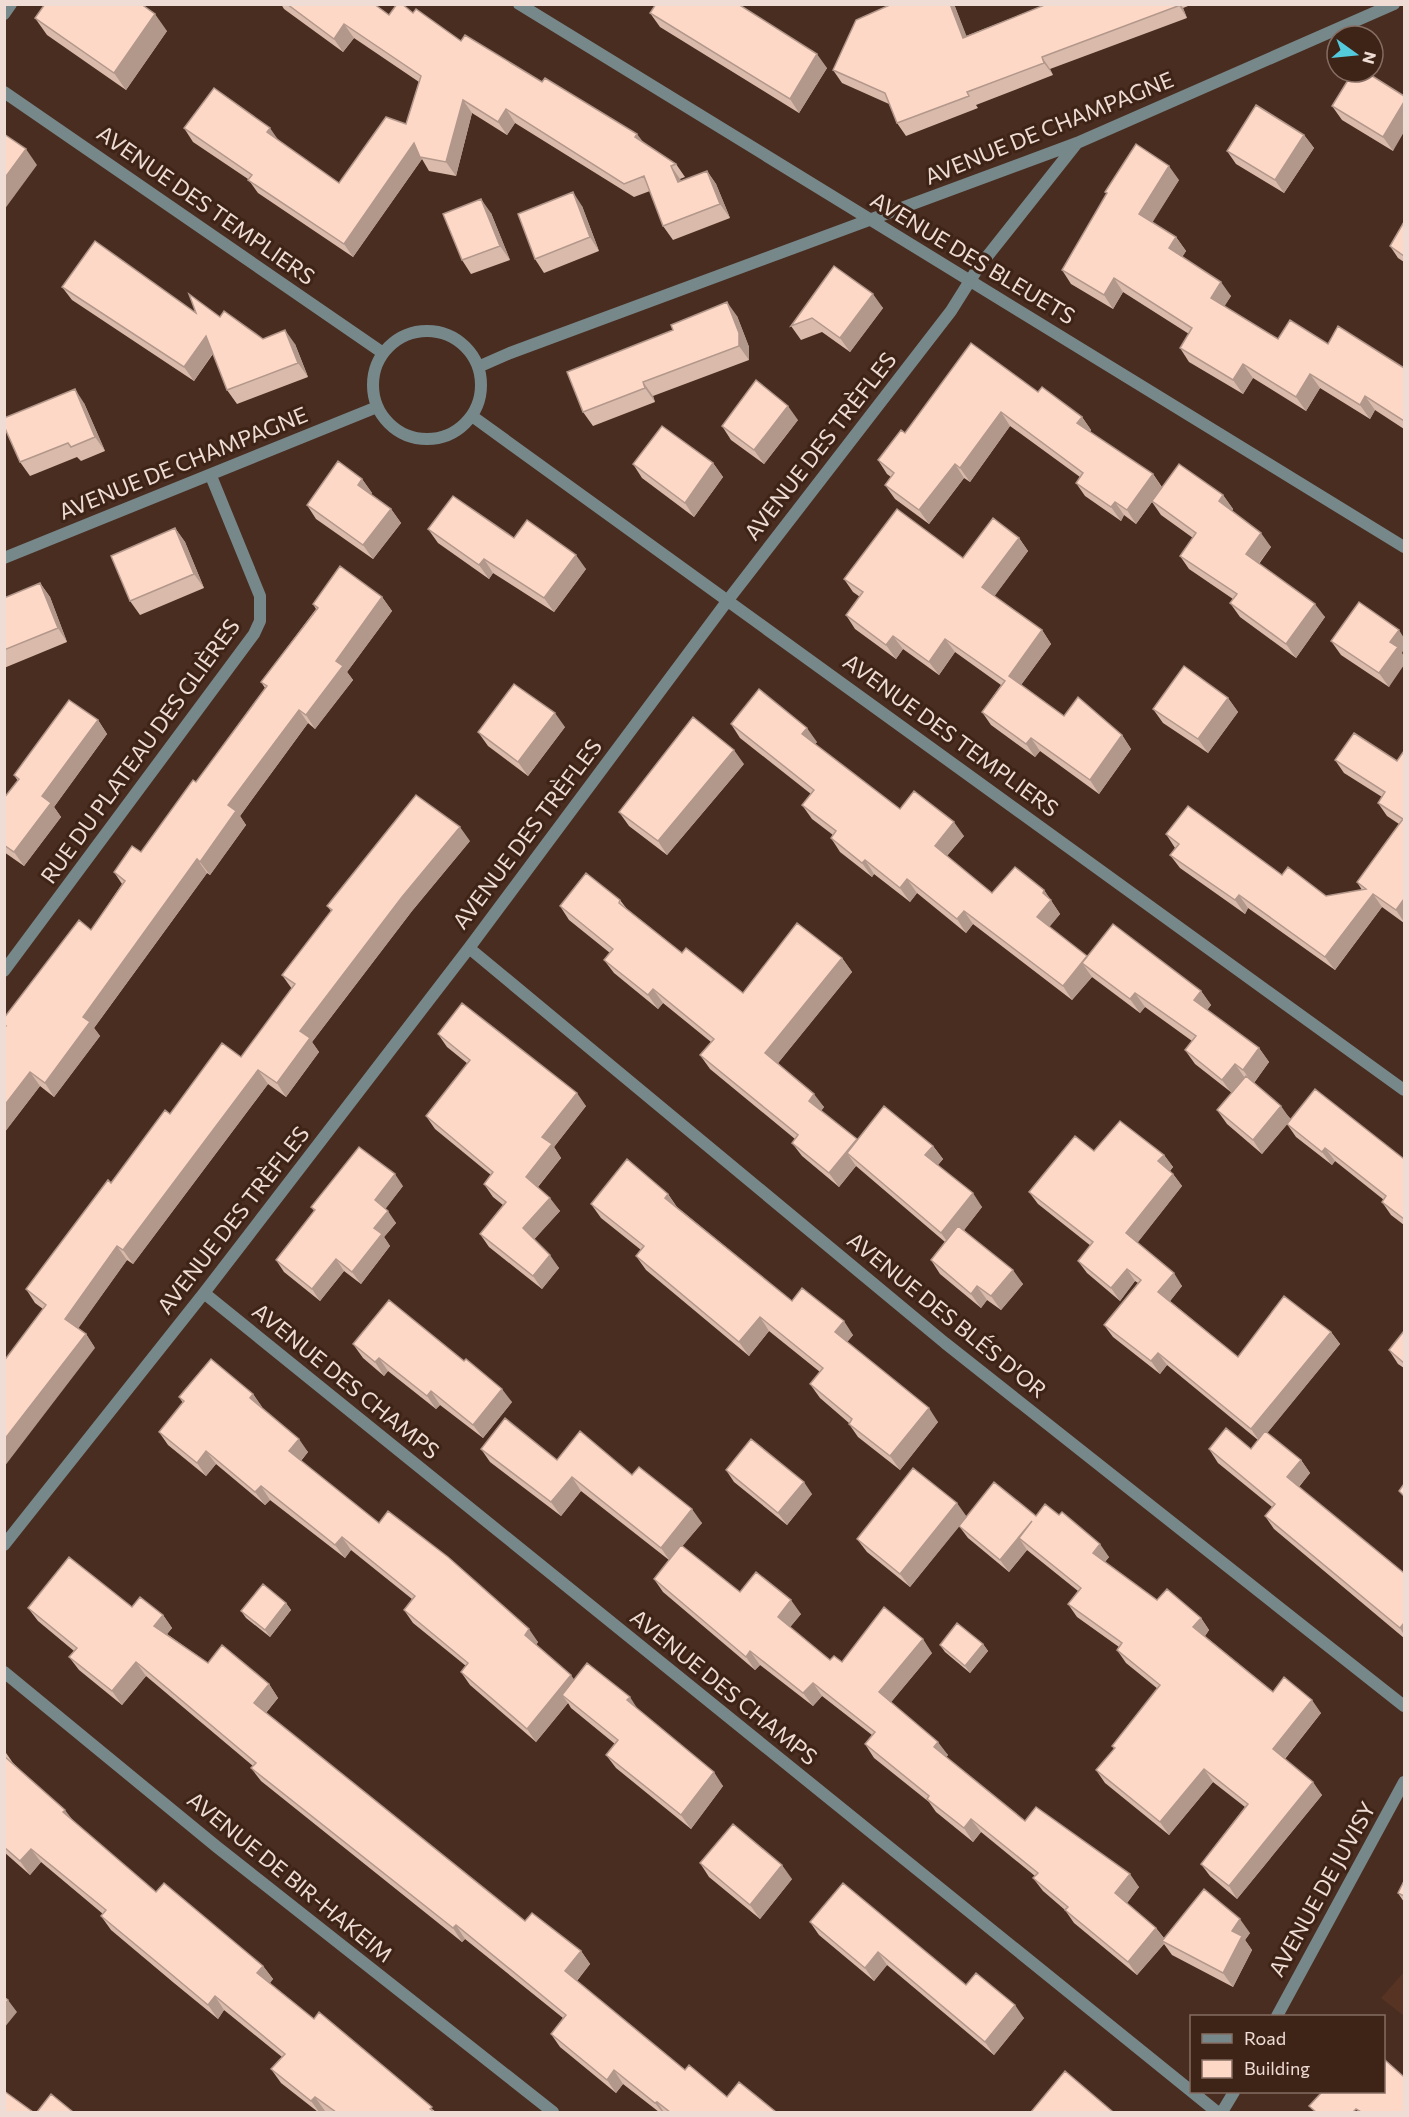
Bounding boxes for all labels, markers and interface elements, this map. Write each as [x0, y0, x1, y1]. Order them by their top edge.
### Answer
north arrow [1325, 24, 1385, 84]
text: N [1359, 50, 1381, 66]
street label: AVENUE DE CHAMPAGNE [920, 65, 1177, 190]
street label: AVENUE DES TEMPLIERS [92, 119, 320, 290]
street label: AVENUE DES BLEUETS [866, 186, 1081, 329]
street label: AVENUE DES TRÈFLES [738, 346, 901, 545]
street label: AVENUE DE CHAMPAGNE [54, 400, 311, 525]
street label: RUE DU PLATEAU DES GLIÈRES [34, 613, 245, 888]
street label: AVENUE DES TEMPLIERS [838, 647, 1064, 822]
street label: AVENUE DES TRÈFLES [446, 733, 607, 934]
street label: AVENUE DES TRÈFLES [151, 1120, 314, 1319]
street label: AVENUE DES BLÉS D'OR [842, 1226, 1053, 1403]
street label: AVENUE DES CHAMPS [247, 1297, 445, 1464]
street label: AVENUE DES CHAMPS [625, 1603, 823, 1770]
street label: AVENUE DE BIR-HAKEIM [182, 1785, 398, 1968]
street label: AVENUE DE JUVISY [1262, 1797, 1381, 1981]
legend [1190, 2015, 1385, 2093]
text: Road [1244, 2027, 1286, 2049]
text: Building [1244, 2057, 1310, 2079]

